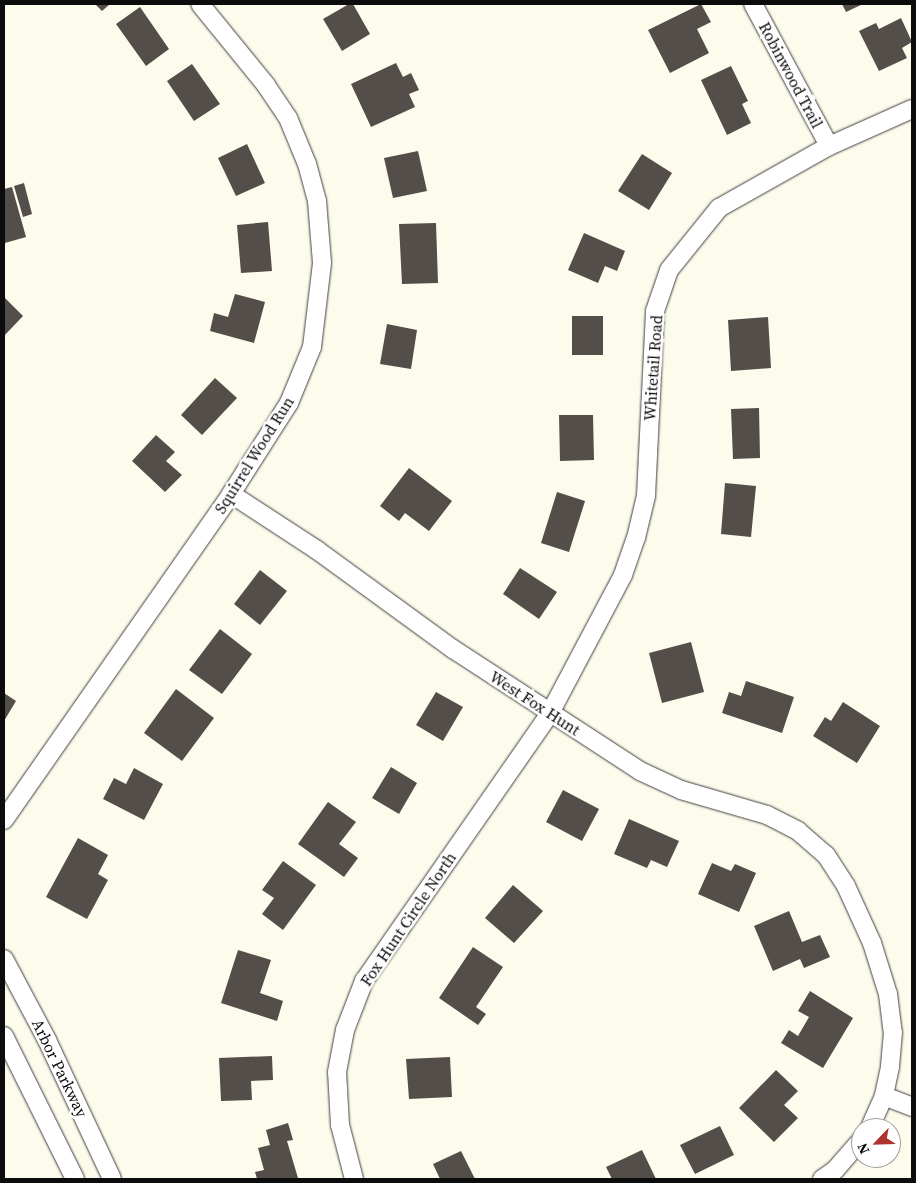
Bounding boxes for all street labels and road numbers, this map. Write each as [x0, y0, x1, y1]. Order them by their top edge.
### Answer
street label: Robinwood Trail [755, 18, 827, 132]
street label: Whitetail Road [640, 314, 666, 422]
street label: Squirrel Wood Run [210, 393, 298, 517]
street label: West Fox Hunt [486, 667, 584, 739]
street label: Fox Hunt Circle North [356, 848, 460, 990]
street label: Arbor Parkway [28, 1016, 92, 1120]

